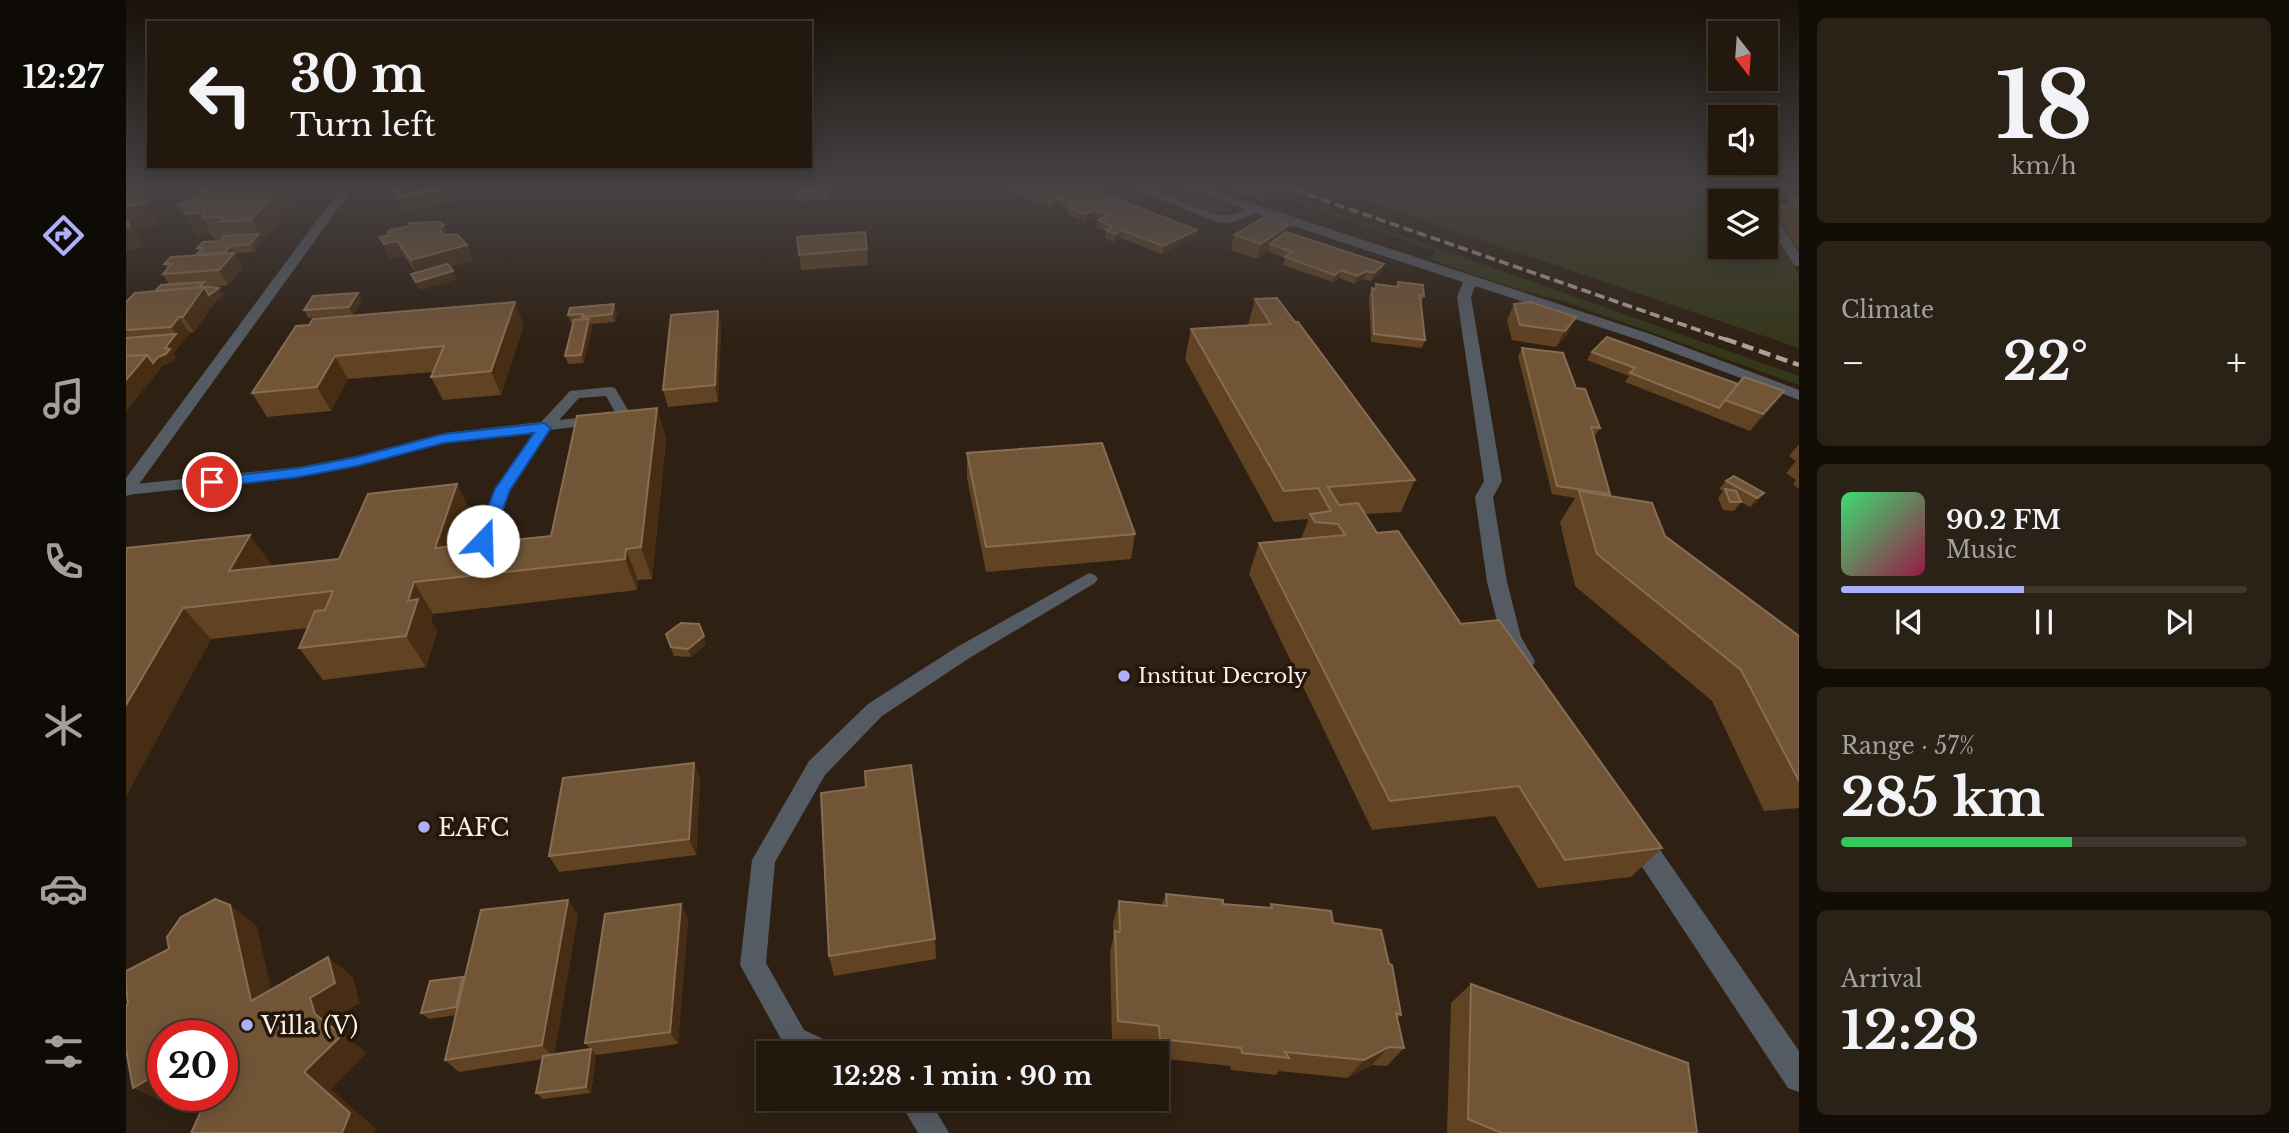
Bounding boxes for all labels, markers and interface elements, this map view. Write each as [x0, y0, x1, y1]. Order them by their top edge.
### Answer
north arrow [1708, 21, 1778, 91]
map controls [1708, 21, 1778, 259]
text: 30 m [290, 44, 425, 105]
icon: left [175, 49, 266, 140]
text: 18 [1995, 50, 2093, 163]
text: 12:27 [22, 57, 104, 97]
text: Turn left [290, 105, 436, 145]
button: sound [1708, 105, 1778, 175]
text: km/h [2011, 152, 2077, 180]
button: layers [1708, 189, 1778, 259]
icon: directions [39, 211, 88, 260]
text: Climate [1841, 296, 1934, 324]
text: 22° [2003, 330, 2088, 394]
text: − [1841, 339, 1865, 386]
text: + [2226, 339, 2247, 386]
icon: music [39, 374, 88, 423]
pin [182, 452, 242, 512]
icon: arrive [193, 463, 231, 501]
position arrow [446, 504, 520, 578]
text: 90.2 FM [1946, 504, 2061, 536]
text: Music [1946, 536, 2017, 564]
icon: phone [39, 537, 88, 586]
icon: previous [1890, 603, 1928, 641]
icon: pause [2025, 603, 2063, 641]
icon: next [2160, 603, 2198, 641]
place label: Institut Decroly [1138, 663, 1308, 689]
marker: Institut Decroly [1116, 668, 1132, 684]
icon: climate [39, 701, 88, 750]
text: Range · 57% [1841, 732, 1974, 760]
text: 285 km [1841, 766, 2045, 830]
place label: EAFC [438, 813, 509, 842]
marker: EAFC [416, 819, 432, 835]
icon: car [39, 864, 88, 913]
text: Arrival [1841, 965, 1922, 993]
text: 12:28 [1841, 999, 1979, 1063]
place label: Villa (V) [260, 1011, 358, 1040]
marker: Villa (V) [239, 1017, 255, 1033]
speed limit sign: 20 [147, 1020, 238, 1111]
icon: filters [39, 1027, 88, 1076]
text: 12:28 · 1 min · 90 m [833, 1060, 1092, 1092]

